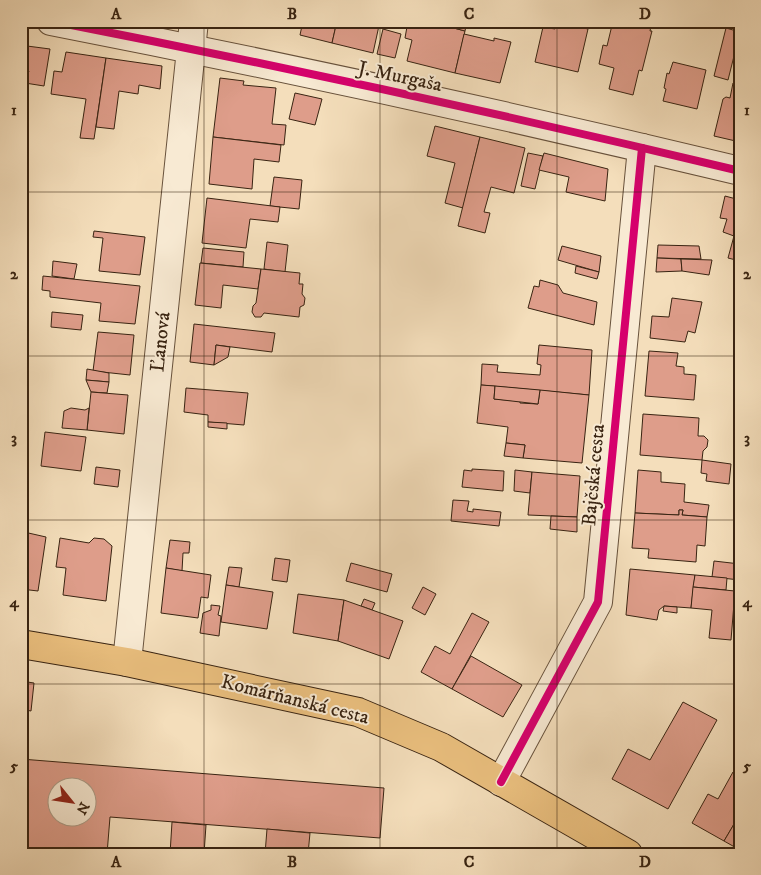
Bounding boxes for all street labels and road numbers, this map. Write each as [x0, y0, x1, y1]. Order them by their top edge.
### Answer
street label: J. Murgaša [354, 56, 445, 98]
street label: Ľanová [145, 310, 177, 373]
street label: Bajčská cesta [577, 422, 611, 527]
street label: Komárňanská cesta [218, 670, 372, 731]

